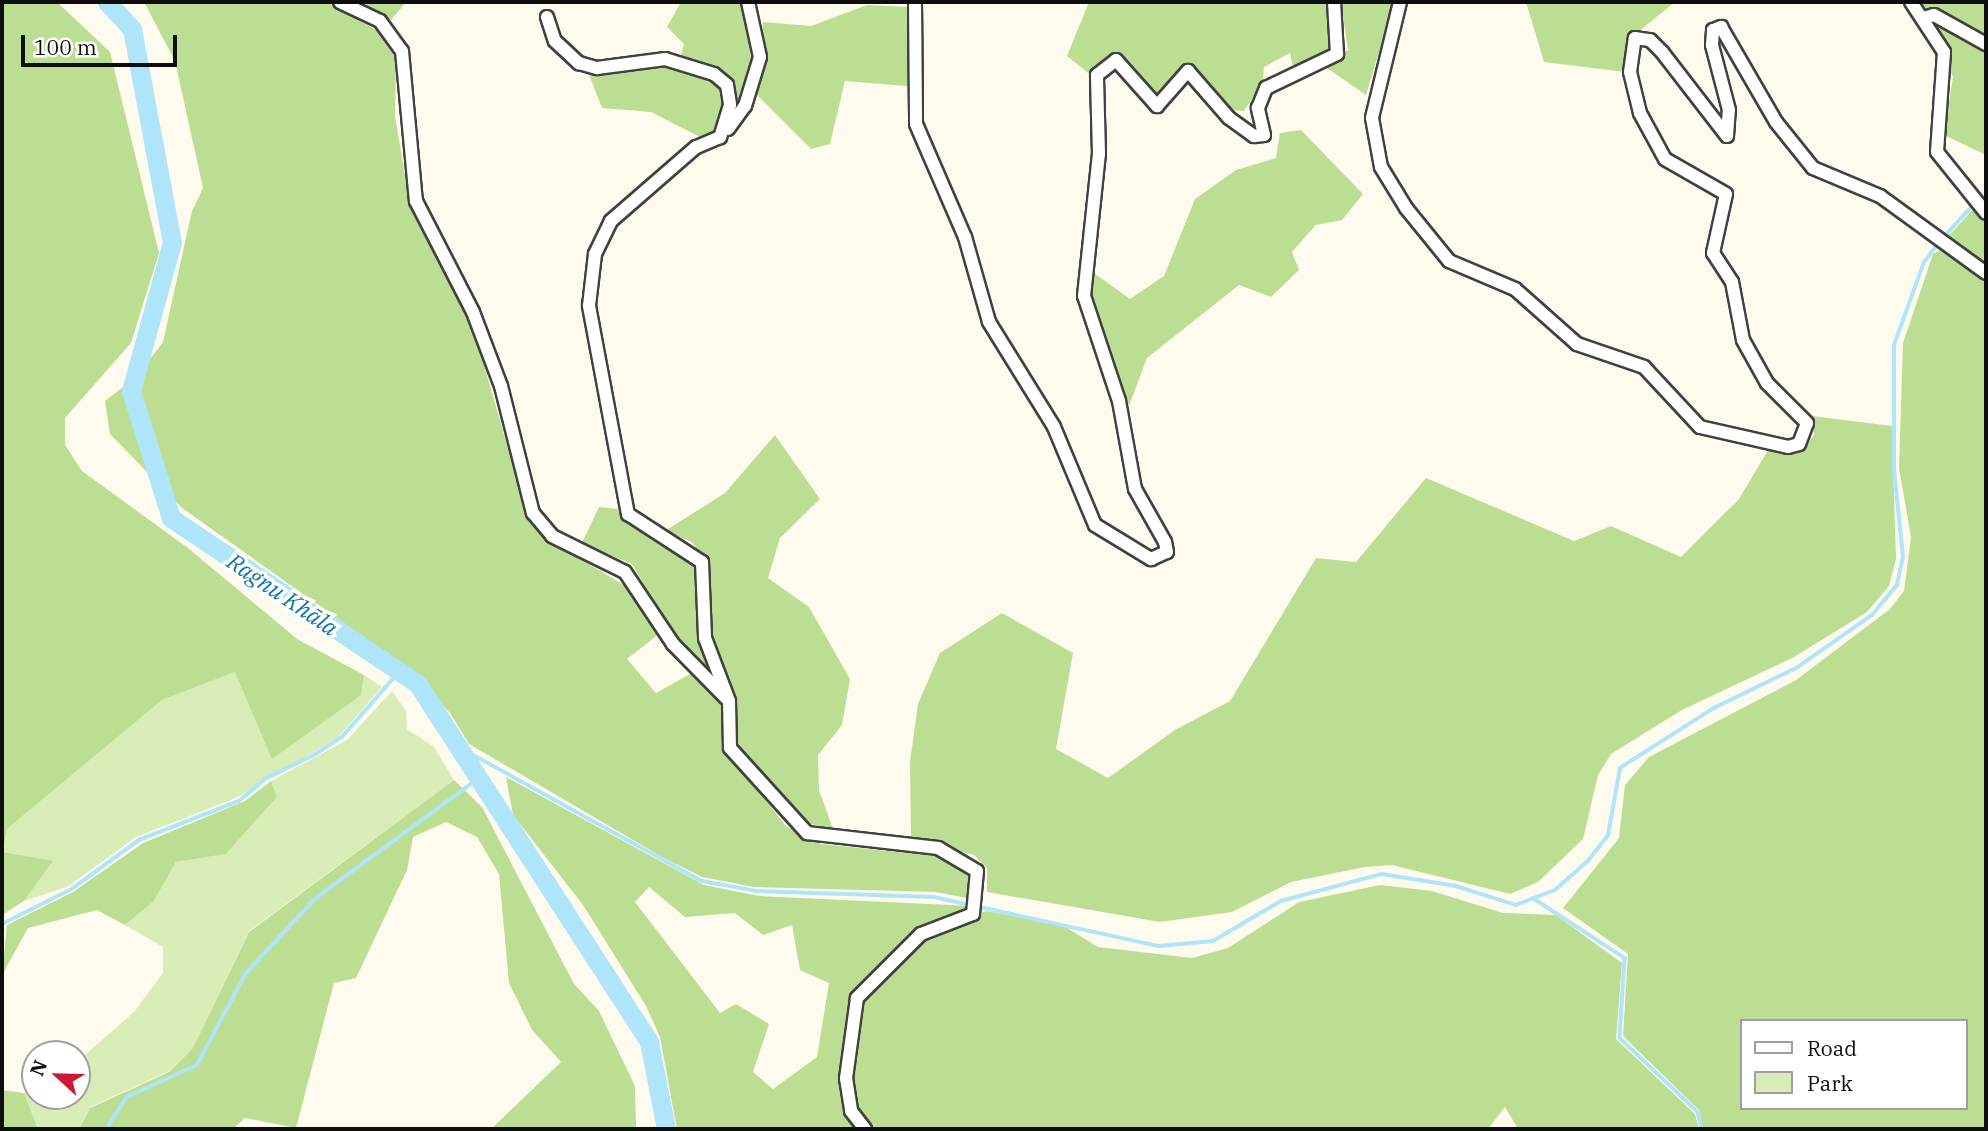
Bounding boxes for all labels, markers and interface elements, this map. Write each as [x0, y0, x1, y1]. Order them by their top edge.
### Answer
scale bar [24, 21, 180, 65]
text: 100 m [34, 33, 97, 61]
water label: Ragnu Khāla [222, 547, 344, 641]
legend [1740, 1019, 1967, 1110]
text: Road [1807, 1034, 1857, 1062]
north arrow [21, 1040, 91, 1110]
text: N [24, 1056, 52, 1079]
text: Park [1807, 1069, 1853, 1097]

